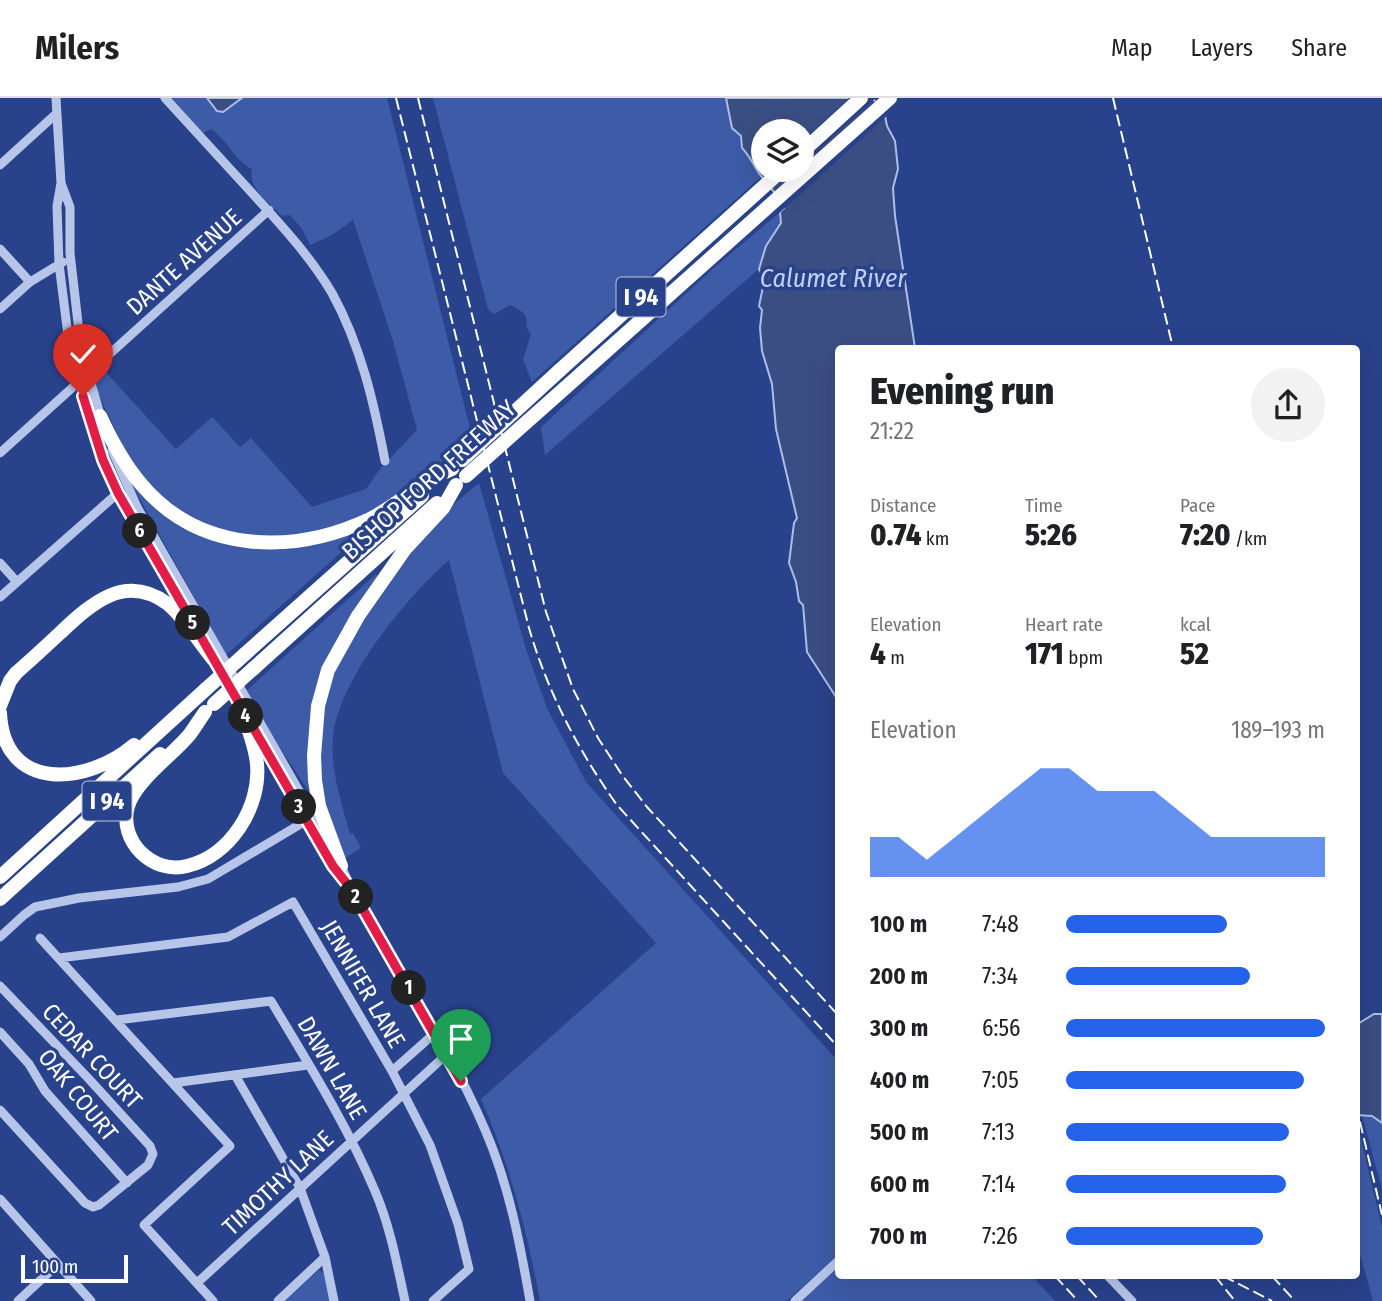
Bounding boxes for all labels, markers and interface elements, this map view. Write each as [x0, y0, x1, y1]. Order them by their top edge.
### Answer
text: Milers [35, 28, 119, 68]
text: Map [1111, 34, 1153, 62]
text: Layers [1191, 34, 1253, 62]
text: Share [1291, 34, 1347, 62]
map controls [751, 119, 814, 182]
button: layers [751, 119, 814, 182]
street label: DANTE AVENUE [121, 203, 247, 321]
water label: Calumet River [760, 263, 907, 294]
road number: I 94 [616, 278, 666, 316]
pin [53, 324, 113, 396]
icon: check [64, 335, 102, 373]
text: Evening run [870, 368, 1054, 414]
button: share [1251, 368, 1325, 442]
street label: BISHOP FORD FREEWAY [336, 394, 522, 565]
text: 21:22 [870, 417, 914, 445]
text: Distance [870, 494, 937, 517]
text: Time [1025, 494, 1063, 517]
text: Pace [1180, 494, 1215, 517]
pin: 6 [122, 514, 158, 548]
text: 0.74 [870, 517, 921, 553]
text: 5:26 [1025, 517, 1077, 553]
text: 7:20 [1180, 517, 1231, 553]
text: 6 [135, 519, 144, 542]
text: km [921, 527, 949, 550]
text: /km [1231, 527, 1267, 550]
pin: 5 [176, 606, 210, 640]
text: 5 [188, 611, 197, 634]
text: Elevation [870, 613, 942, 636]
text: Heart rate [1025, 613, 1103, 636]
text: kcal [1180, 613, 1211, 636]
text: 4 [870, 636, 886, 672]
text: 171 [1025, 636, 1064, 672]
text: 52 [1180, 636, 1209, 672]
text: m [886, 646, 905, 669]
text: bpm [1064, 646, 1103, 669]
pin: 4 [229, 698, 264, 734]
text: 4 [241, 704, 250, 727]
text: Elevation [870, 716, 957, 744]
text: 189–193 m [1231, 716, 1325, 744]
road number: I 94 [82, 782, 132, 820]
pin: 3 [282, 790, 316, 824]
text: 3 [294, 795, 303, 818]
pin: 2 [338, 880, 374, 914]
text: 2 [351, 885, 360, 908]
text: 100 m [870, 910, 927, 938]
text: 7:48 [982, 910, 1019, 938]
street label: JENNIFER LANE [315, 915, 411, 1053]
text: 200 m [870, 962, 928, 990]
text: 7:34 [982, 962, 1018, 990]
pin: 1 [392, 970, 426, 1006]
text: 1 [404, 976, 413, 999]
street label: CEDAR COURT [36, 998, 148, 1114]
pin [431, 1009, 491, 1081]
street label: DAWN LANE [291, 1012, 373, 1124]
text: 300 m [870, 1014, 928, 1042]
text: 6:56 [982, 1014, 1020, 1042]
icon: arrive [442, 1020, 480, 1058]
street label: OAK COURT [32, 1043, 124, 1147]
text: 400 m [870, 1066, 929, 1094]
text: 7:05 [982, 1066, 1019, 1094]
text: 500 m [870, 1118, 929, 1146]
text: 7:13 [982, 1118, 1015, 1146]
street label: TIMOTHY LANE [217, 1125, 339, 1241]
text: 600 m [870, 1170, 929, 1198]
text: 7:14 [982, 1170, 1015, 1198]
text: 700 m [870, 1222, 927, 1250]
text: 7:26 [982, 1222, 1018, 1250]
scale bar [21, 1252, 128, 1284]
text: 100 m [32, 1255, 78, 1278]

